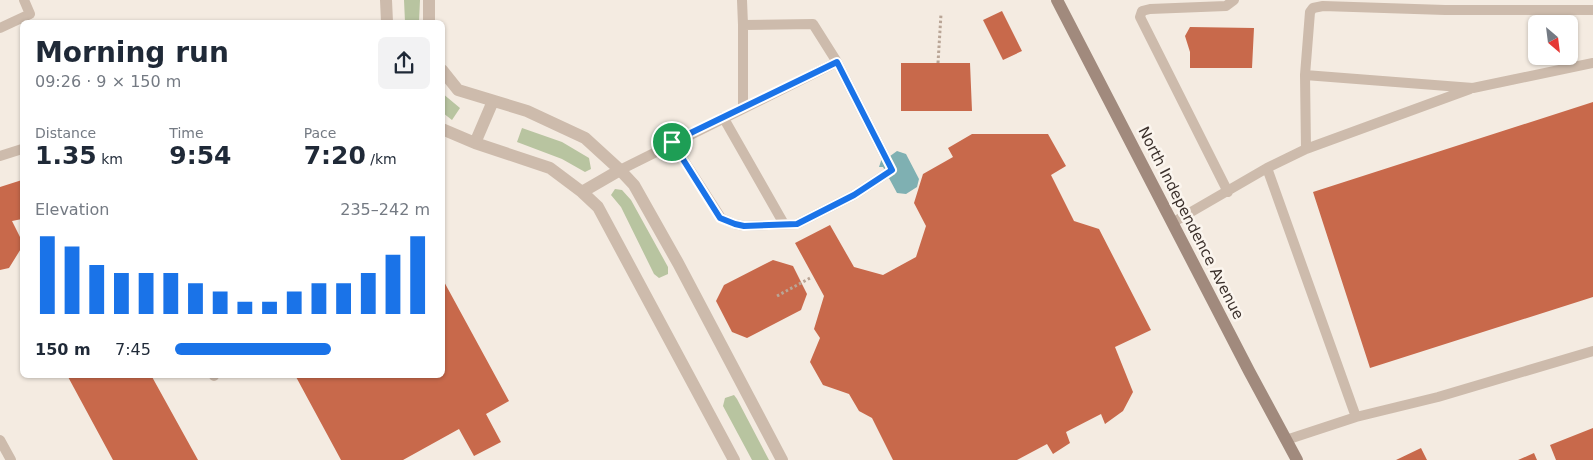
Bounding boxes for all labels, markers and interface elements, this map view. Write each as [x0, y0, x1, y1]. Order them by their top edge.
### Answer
north arrow [1528, 15, 1578, 65]
map controls [1528, 15, 1578, 65]
text: Morning run [35, 36, 229, 69]
button: share [378, 37, 430, 89]
text: 09:26 · 9 × 150 m [35, 72, 181, 91]
pin [651, 121, 693, 163]
street label: North Independence Avenue [1134, 124, 1248, 322]
text: Distance [35, 125, 96, 141]
text: Time [169, 125, 204, 141]
text: Pace [304, 125, 336, 141]
icon: arrive [658, 128, 686, 156]
text: 1.35 [35, 141, 97, 170]
text: 9:54 [169, 141, 232, 170]
text: 7:20 [304, 141, 366, 170]
text: km [97, 151, 123, 167]
text: /km [366, 151, 397, 167]
text: Elevation [35, 200, 109, 219]
text: 235–242 m [340, 200, 430, 219]
text: 150 m [35, 340, 91, 359]
text: 7:45 [115, 340, 151, 359]

